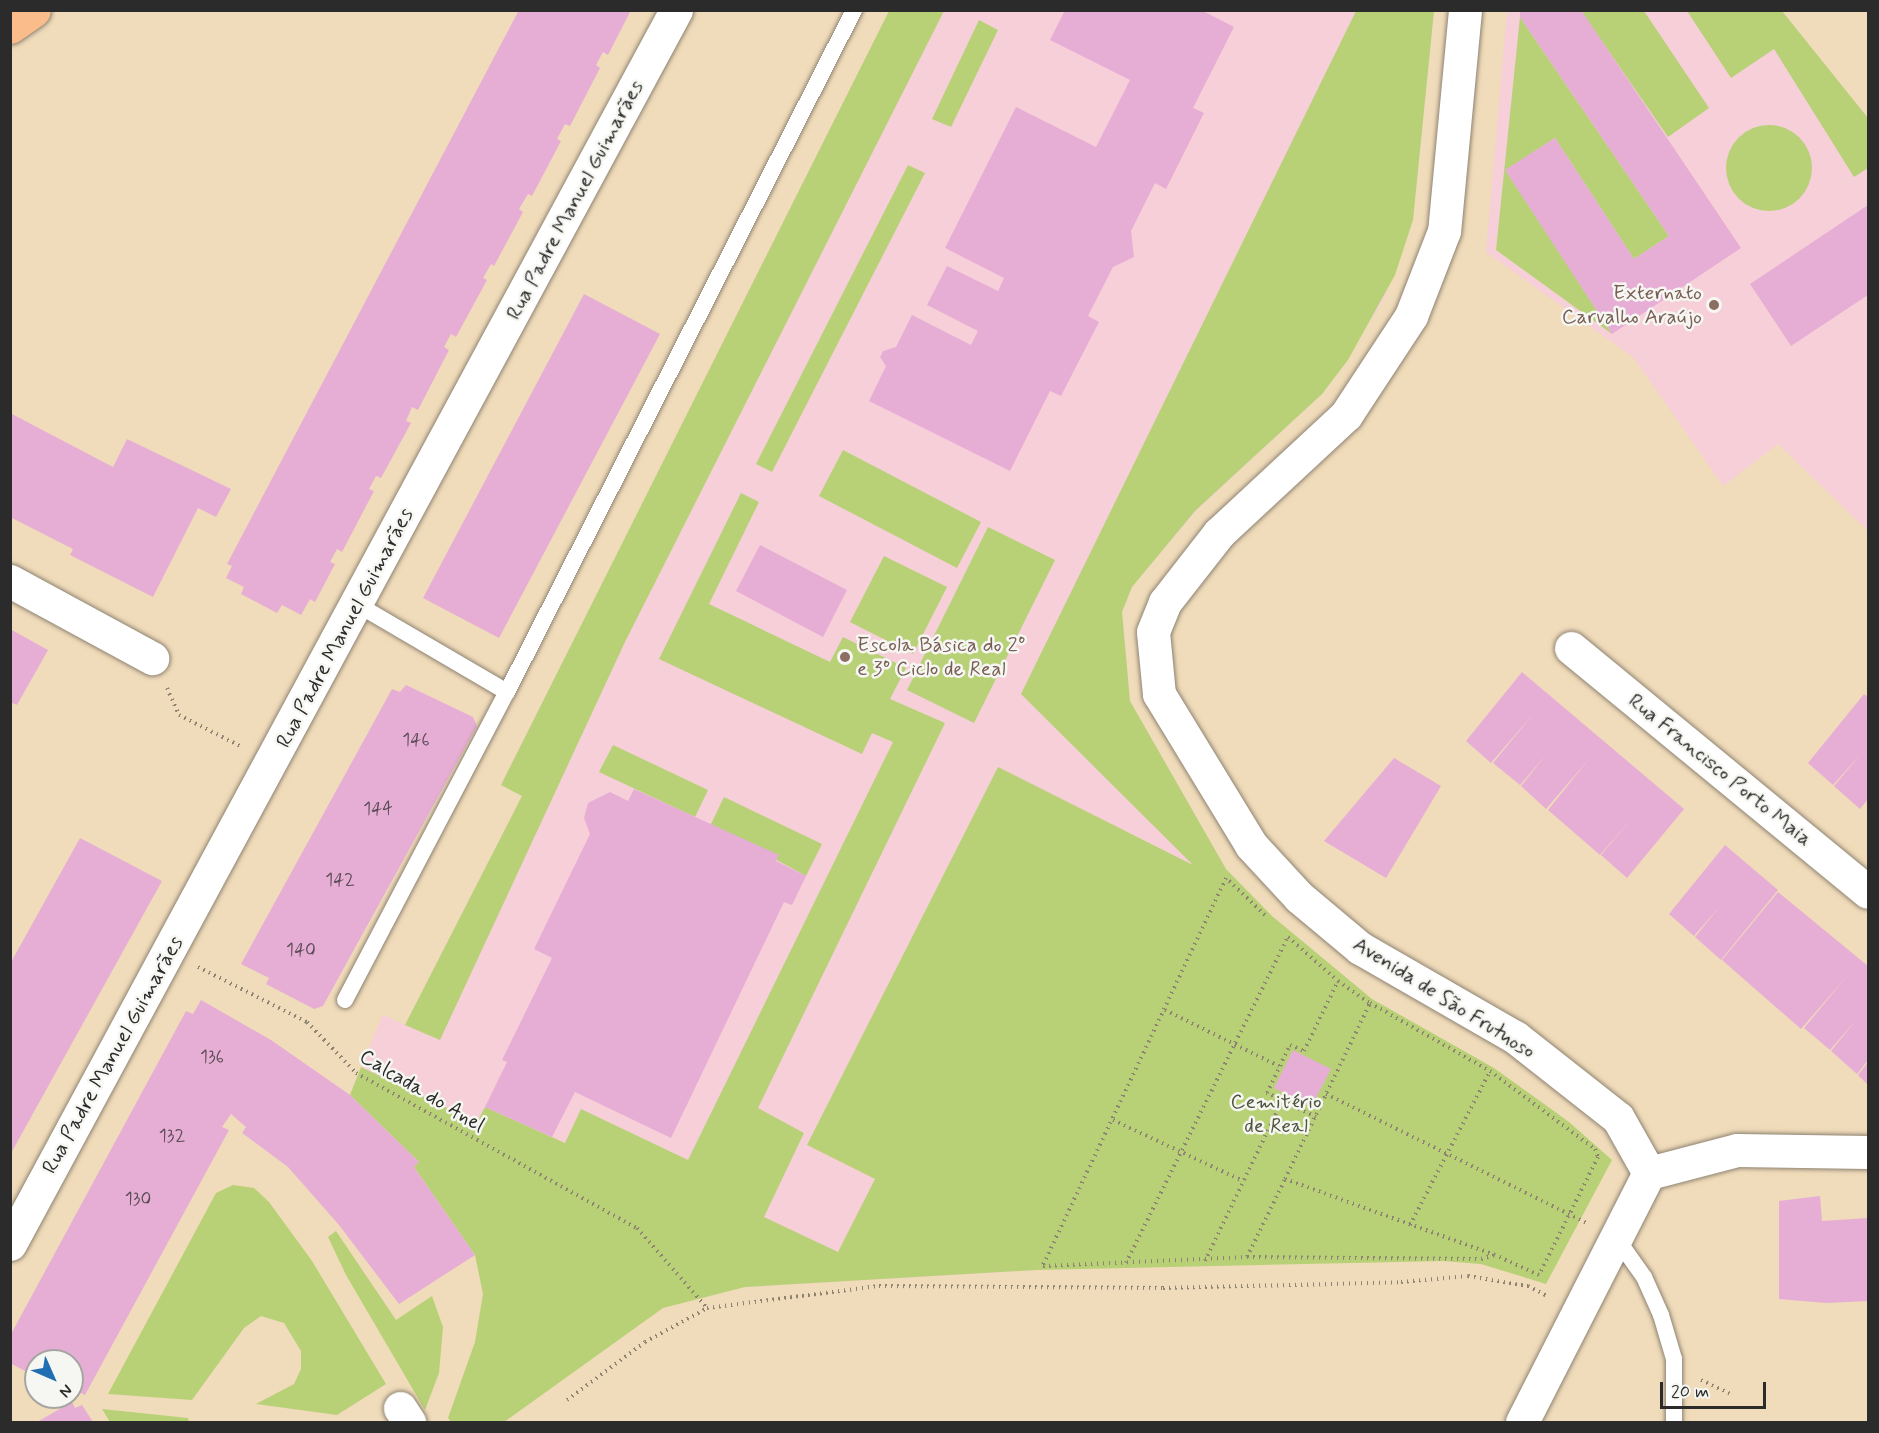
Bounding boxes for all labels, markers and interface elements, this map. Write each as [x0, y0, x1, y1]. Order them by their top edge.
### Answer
street label: Rua Padre Manuel Guimarães [502, 77, 648, 323]
place label: Externato Carvalho Araújo [1562, 280, 1702, 330]
marker: Externato Carvalho Araújo [1707, 298, 1721, 312]
street label: Rua Padre Manuel Guimarães [272, 505, 418, 751]
place label: Escola Básica do 2º e 3º Ciclo de Real [857, 632, 1025, 682]
marker: Escola Básica do 2º e 3º Ciclo de Real [838, 650, 852, 664]
street label: Rua Francisco Porto Maia [1624, 689, 1816, 851]
house number: 146 [402, 729, 430, 751]
house number: 144 [363, 798, 393, 820]
house number: 142 [325, 869, 355, 891]
street label: Avenida de São Frutuoso [1347, 931, 1541, 1065]
street label: Rua Padre Manuel Guimarães [38, 933, 188, 1177]
house number: 140 [286, 939, 316, 961]
street label: Calcada do Anel [355, 1044, 489, 1138]
house number: 136 [200, 1046, 224, 1068]
park label: Cemitério de Real [1231, 1089, 1321, 1139]
house number: 132 [159, 1125, 185, 1147]
house number: 130 [125, 1188, 151, 1210]
north arrow [24, 1349, 84, 1409]
scale bar [1663, 1370, 1770, 1408]
text: N [54, 1379, 77, 1402]
text: 20 m [1671, 1380, 1709, 1404]

